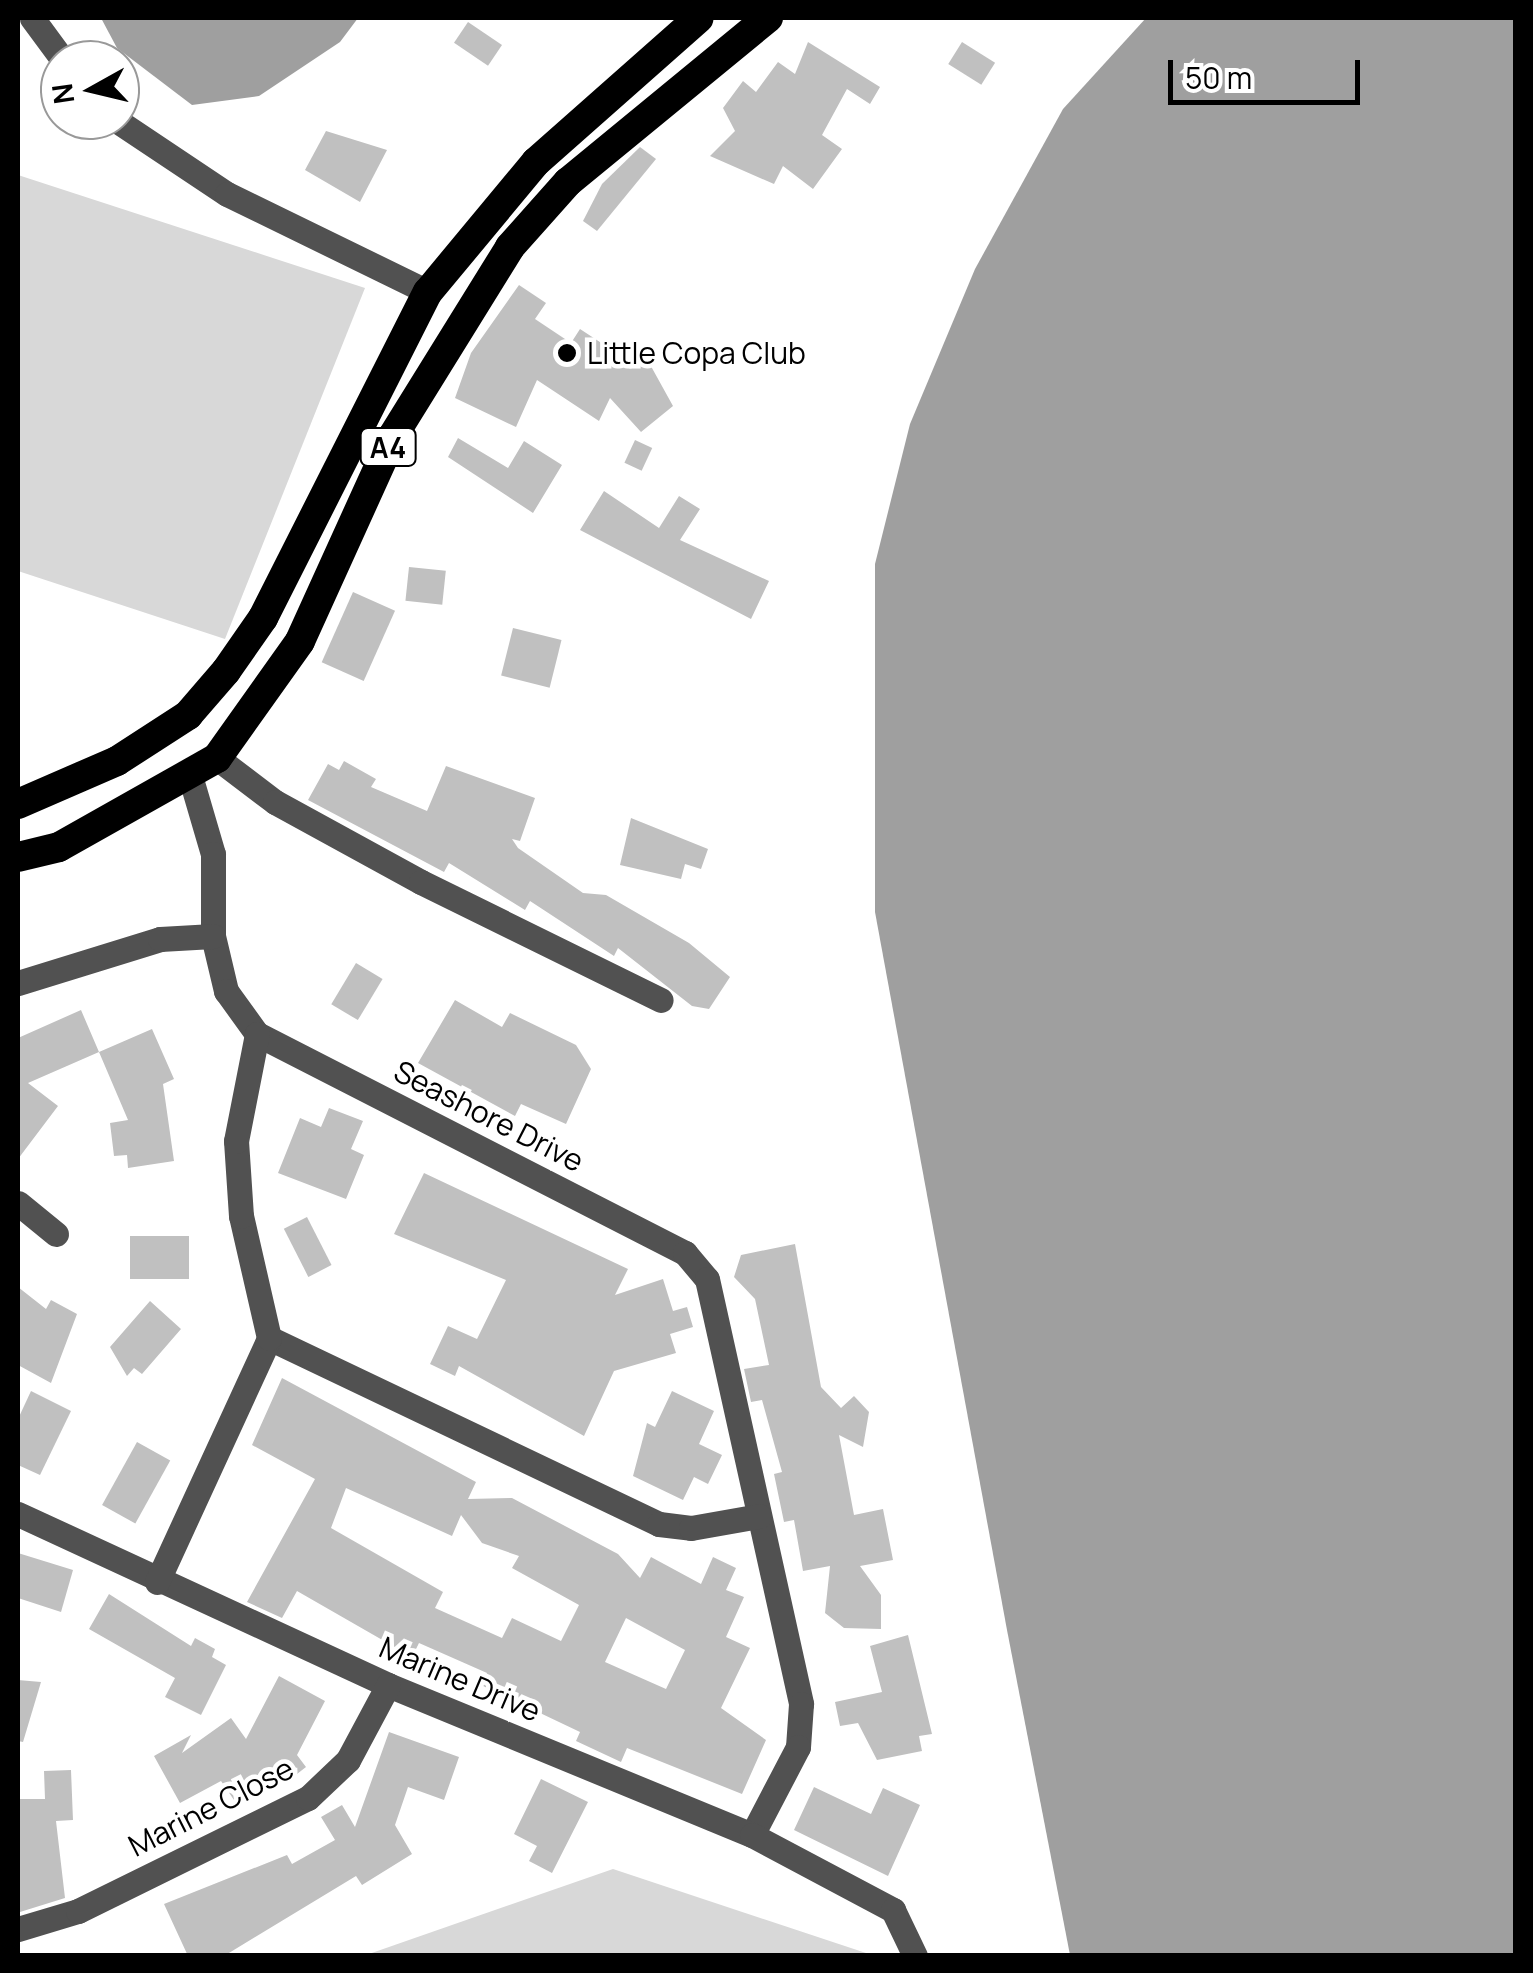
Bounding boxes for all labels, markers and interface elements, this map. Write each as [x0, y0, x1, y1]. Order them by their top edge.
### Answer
north arrow [40, 40, 140, 140]
scale bar [1173, 40, 1366, 102]
text: 50 m [1185, 57, 1252, 98]
text: N [42, 81, 82, 107]
place label: Little Copa Club [587, 335, 806, 371]
marker: Little Copa Club [556, 342, 578, 364]
road number: A4 [358, 424, 418, 470]
street label: Seashore Drive [388, 1053, 590, 1179]
street label: Marine Drive [374, 1629, 546, 1729]
street label: Marine Close [123, 1750, 299, 1864]

